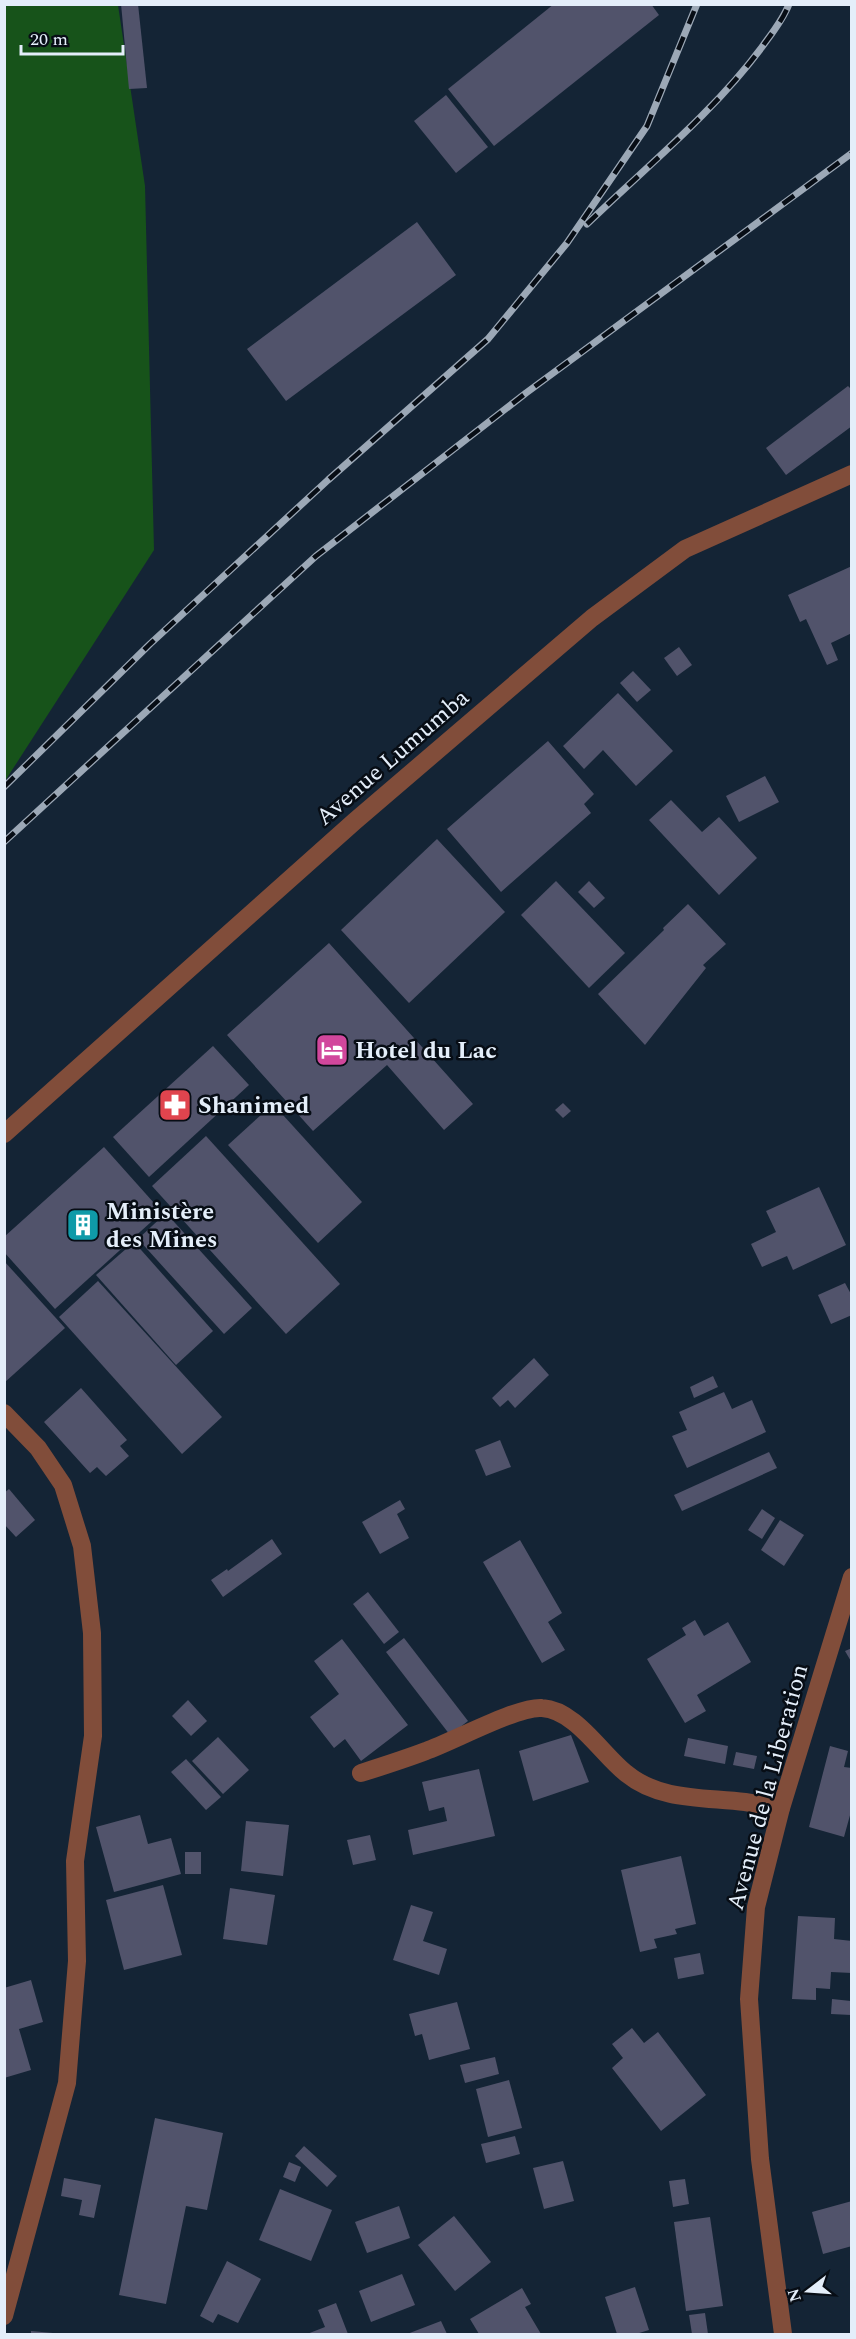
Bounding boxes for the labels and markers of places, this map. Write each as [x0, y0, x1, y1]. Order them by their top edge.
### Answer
hotel icon: Hotel du Lac [314, 1032, 350, 1068]
place label: Hotel du Lac [355, 1033, 497, 1069]
pharmacy icon: Shanimed [157, 1087, 193, 1123]
place label: Shanimed [198, 1088, 309, 1124]
place label: Ministère des Mines [106, 1194, 217, 1258]
building icon: Ministère des Mines [65, 1207, 101, 1243]

